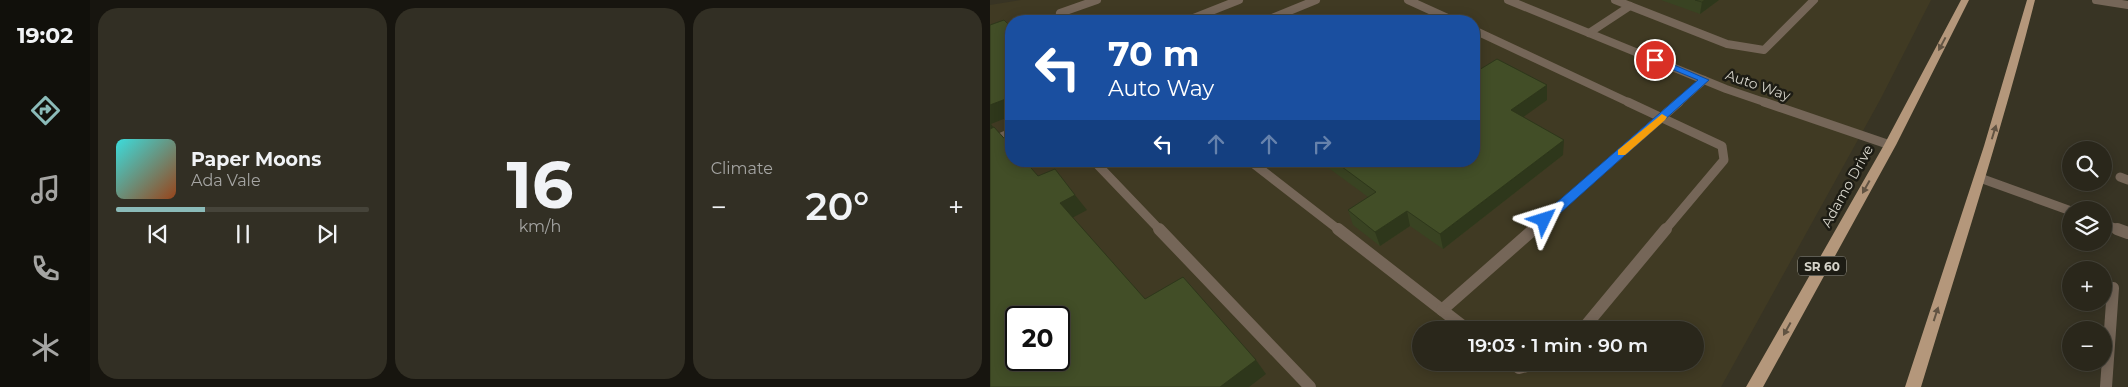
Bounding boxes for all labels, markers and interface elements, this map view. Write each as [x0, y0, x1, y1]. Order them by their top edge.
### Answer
text: 19:02 [17, 22, 73, 49]
text: 70 m [1108, 32, 1199, 75]
icon: left [1025, 35, 1090, 100]
one-way arrow [1937, 37, 1946, 51]
pin [1634, 39, 1676, 81]
icon: arrive [1641, 46, 1669, 74]
street label: Auto Way [1723, 65, 1793, 105]
text: Auto Way [1108, 75, 1214, 102]
icon: directions [28, 93, 63, 128]
one-way arrow [1991, 124, 1999, 139]
icon: left [1149, 130, 1177, 158]
icon: ahead [1202, 130, 1230, 158]
icon: ahead [1255, 130, 1283, 158]
icon: right [1308, 130, 1336, 158]
map controls [2062, 141, 2112, 371]
button: search [2062, 141, 2112, 191]
street label: Adamo Drive [1817, 142, 1877, 230]
text: 16 [507, 145, 573, 224]
text: Paper Moons [191, 148, 321, 171]
text: Climate [711, 159, 773, 178]
text: Ada Vale [191, 171, 261, 190]
icon: music [28, 172, 63, 207]
one-way arrow [1862, 181, 1871, 194]
text: 20° [806, 183, 869, 230]
text: − [711, 190, 727, 224]
text: + [948, 190, 964, 224]
position arrow [1517, 193, 1569, 245]
button: layers [2062, 201, 2112, 251]
text: km/h [519, 217, 561, 236]
icon: previous [144, 220, 172, 248]
icon: pause [229, 220, 257, 248]
icon: next [313, 220, 341, 248]
icon: phone [28, 251, 63, 286]
road number: SR 60 [1798, 256, 1846, 276]
button: + [2062, 261, 2112, 311]
speed limit sign: 20 [1005, 306, 1070, 371]
one-way arrow [1933, 306, 1941, 321]
button: − [2062, 321, 2112, 371]
one-way arrow [1782, 322, 1791, 336]
icon: climate [28, 330, 63, 365]
text: 19:03 · 1 min · 90 m [1468, 334, 1648, 357]

